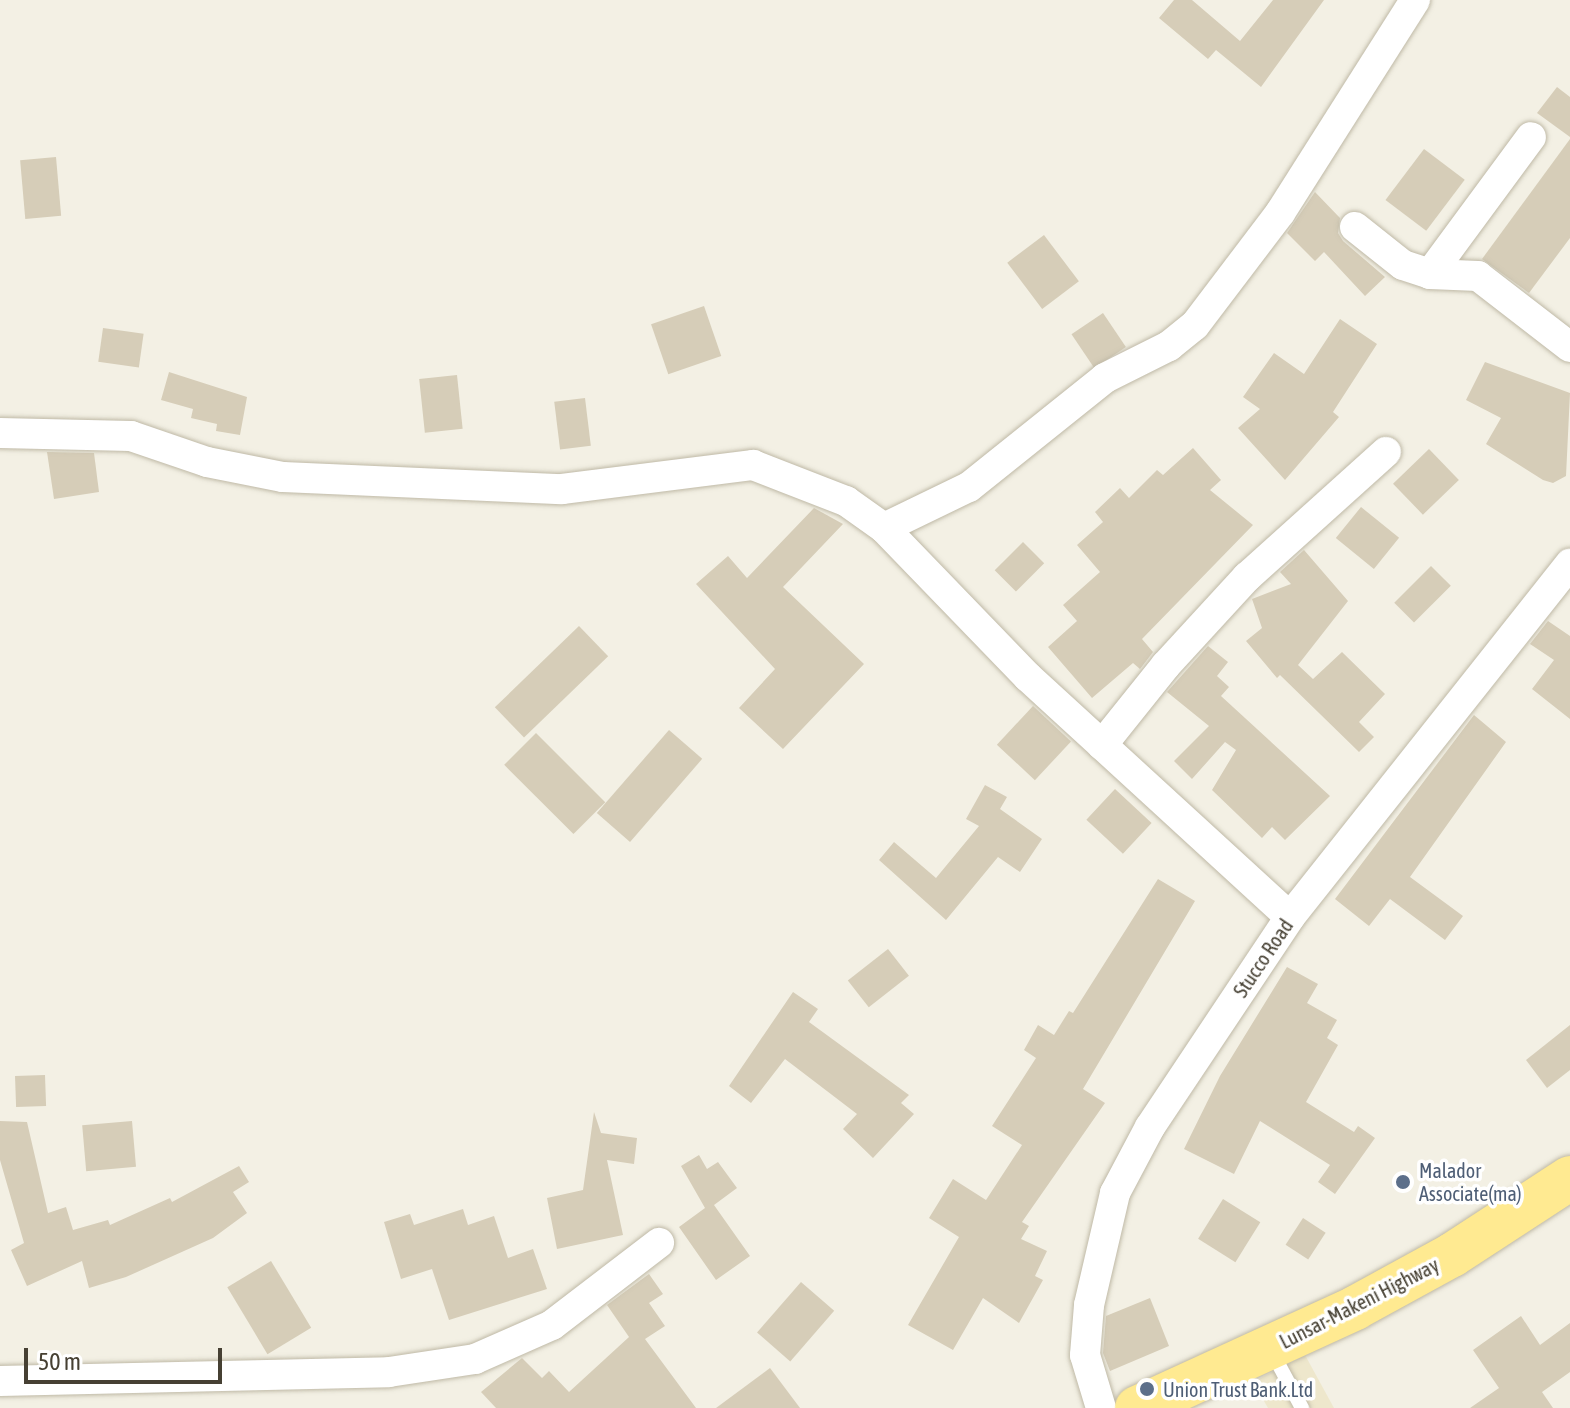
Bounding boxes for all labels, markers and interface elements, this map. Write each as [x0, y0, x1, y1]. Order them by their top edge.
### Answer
street label: Stucco Road [1228, 914, 1298, 1002]
place label: Malador Associate(ma) [1419, 1158, 1522, 1205]
marker: Malador Associate(ma) [1394, 1173, 1412, 1191]
street label: Lunsar-Makeni Highway [1275, 1252, 1443, 1354]
scale bar [28, 1332, 226, 1382]
text: 50 m [38, 1348, 81, 1375]
place label: Union Trust Bank.Ltd [1163, 1377, 1313, 1401]
marker: Union Trust Bank.Ltd [1138, 1380, 1156, 1398]

